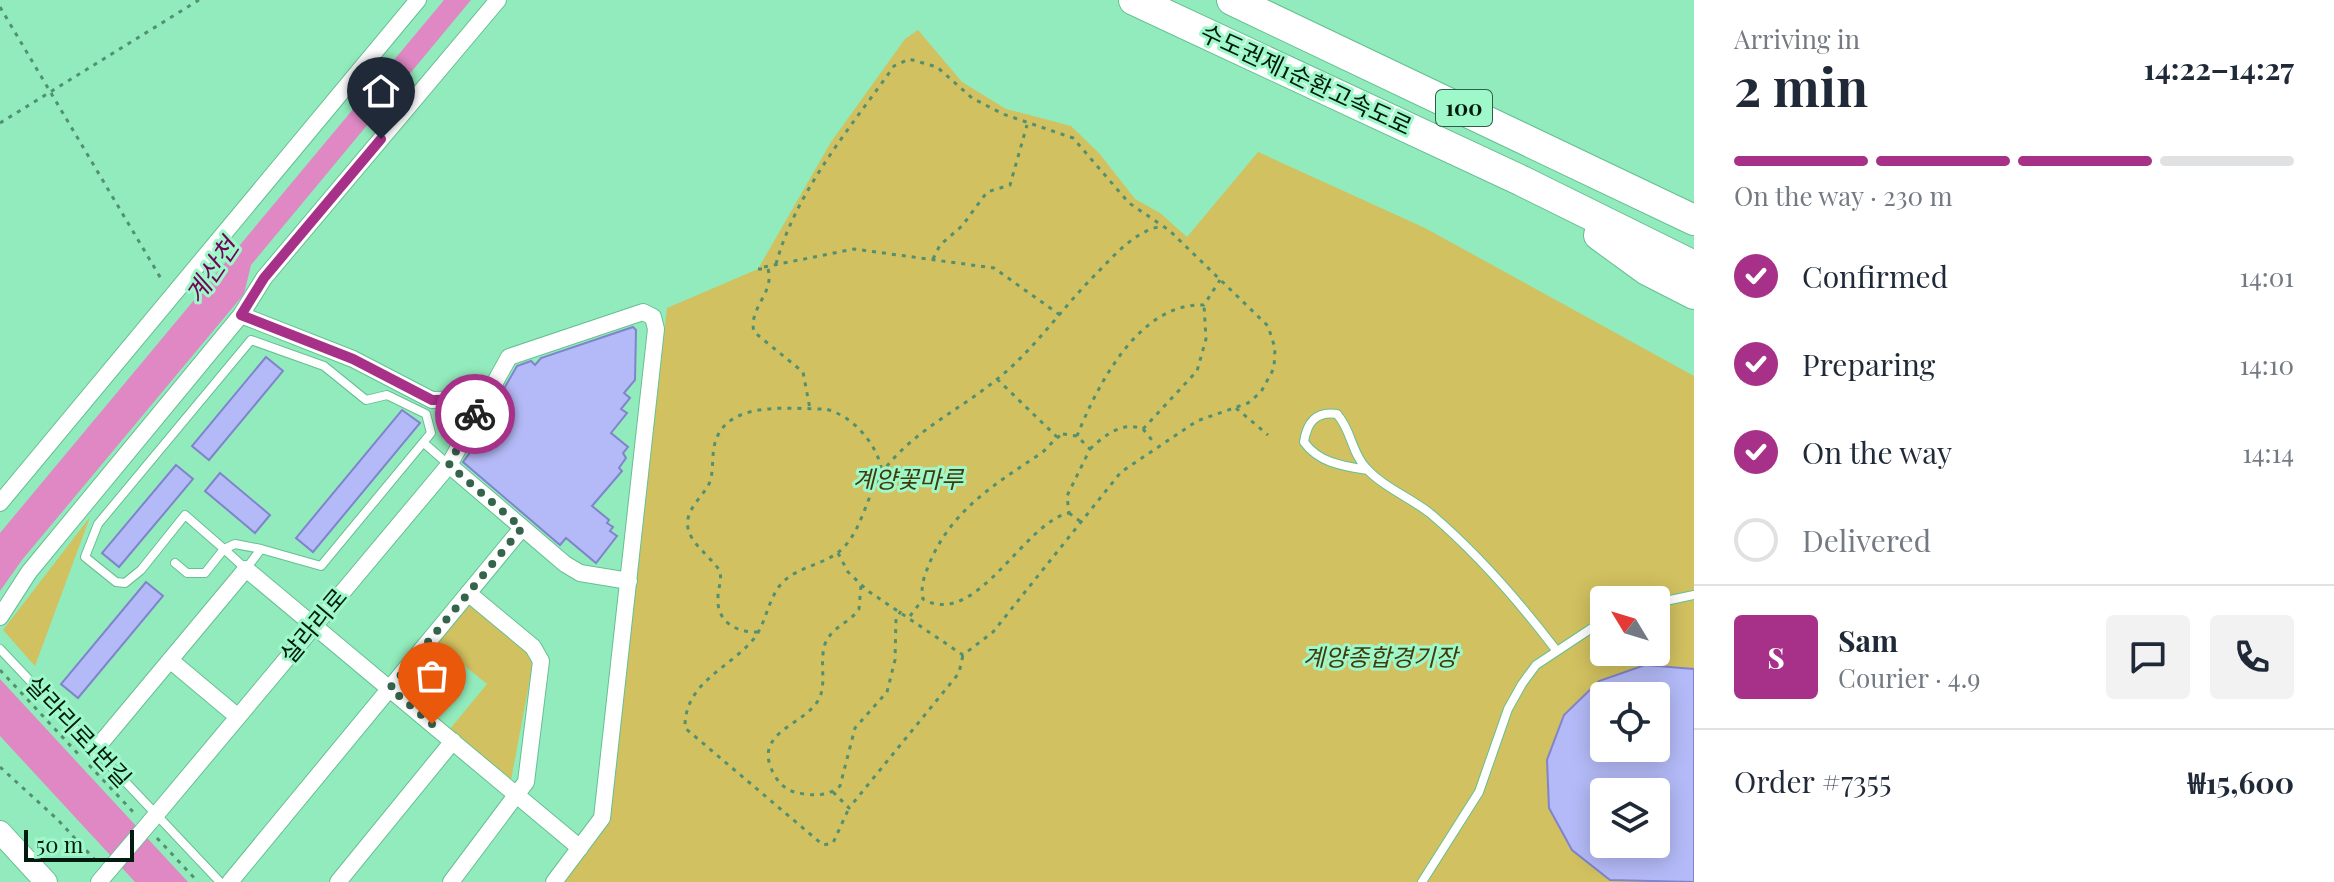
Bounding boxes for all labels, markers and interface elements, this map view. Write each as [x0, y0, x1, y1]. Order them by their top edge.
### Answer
street label: 수도권제1순환고속도로 [1196, 15, 1418, 141]
text: Arriving in [1734, 21, 1860, 56]
text: 14:22–14:27 [2143, 48, 2294, 88]
text: 2 min [1734, 51, 1868, 120]
pin [347, 57, 415, 139]
icon: home [359, 69, 403, 113]
road number: 100 [1436, 90, 1492, 126]
text: On the way · 230 m [1734, 178, 1953, 213]
water label: 계산천 [176, 228, 247, 310]
icon: check [1734, 254, 1778, 298]
text: Confirmed [1802, 256, 1948, 296]
text: 14:01 [2239, 259, 2294, 294]
icon: check [1734, 342, 1778, 386]
text: Preparing [1802, 344, 1935, 384]
text: 14:10 [2239, 347, 2294, 382]
courier [435, 374, 515, 454]
icon: bike [453, 392, 497, 436]
icon: check [1734, 430, 1778, 474]
text: On the way [1802, 432, 1952, 472]
text: 14:14 [2242, 435, 2294, 470]
park label: 계양꽃마루 [853, 462, 965, 494]
text: Delivered [1802, 520, 1931, 560]
street label: 살라리로 [272, 581, 353, 669]
north arrow [1590, 586, 1670, 666]
map controls [1590, 586, 1670, 858]
button: chat [2106, 615, 2190, 699]
button: phone [2210, 615, 2294, 699]
text: Sam [1838, 620, 1898, 660]
text: S [1767, 637, 1785, 677]
park label: 계양종합경기장 [1303, 640, 1460, 672]
pin [398, 642, 466, 724]
icon: bag [410, 654, 454, 698]
text: Courier · 4.9 [1838, 660, 1980, 695]
street label: 살라리로1번길 [20, 668, 139, 793]
button: locate [1590, 682, 1670, 762]
text: Order #7355 [1734, 761, 1892, 801]
text: ₩15,600 [2188, 762, 2294, 802]
button: layers [1590, 778, 1670, 858]
scale bar [24, 826, 134, 862]
text: 50 m [36, 829, 83, 859]

